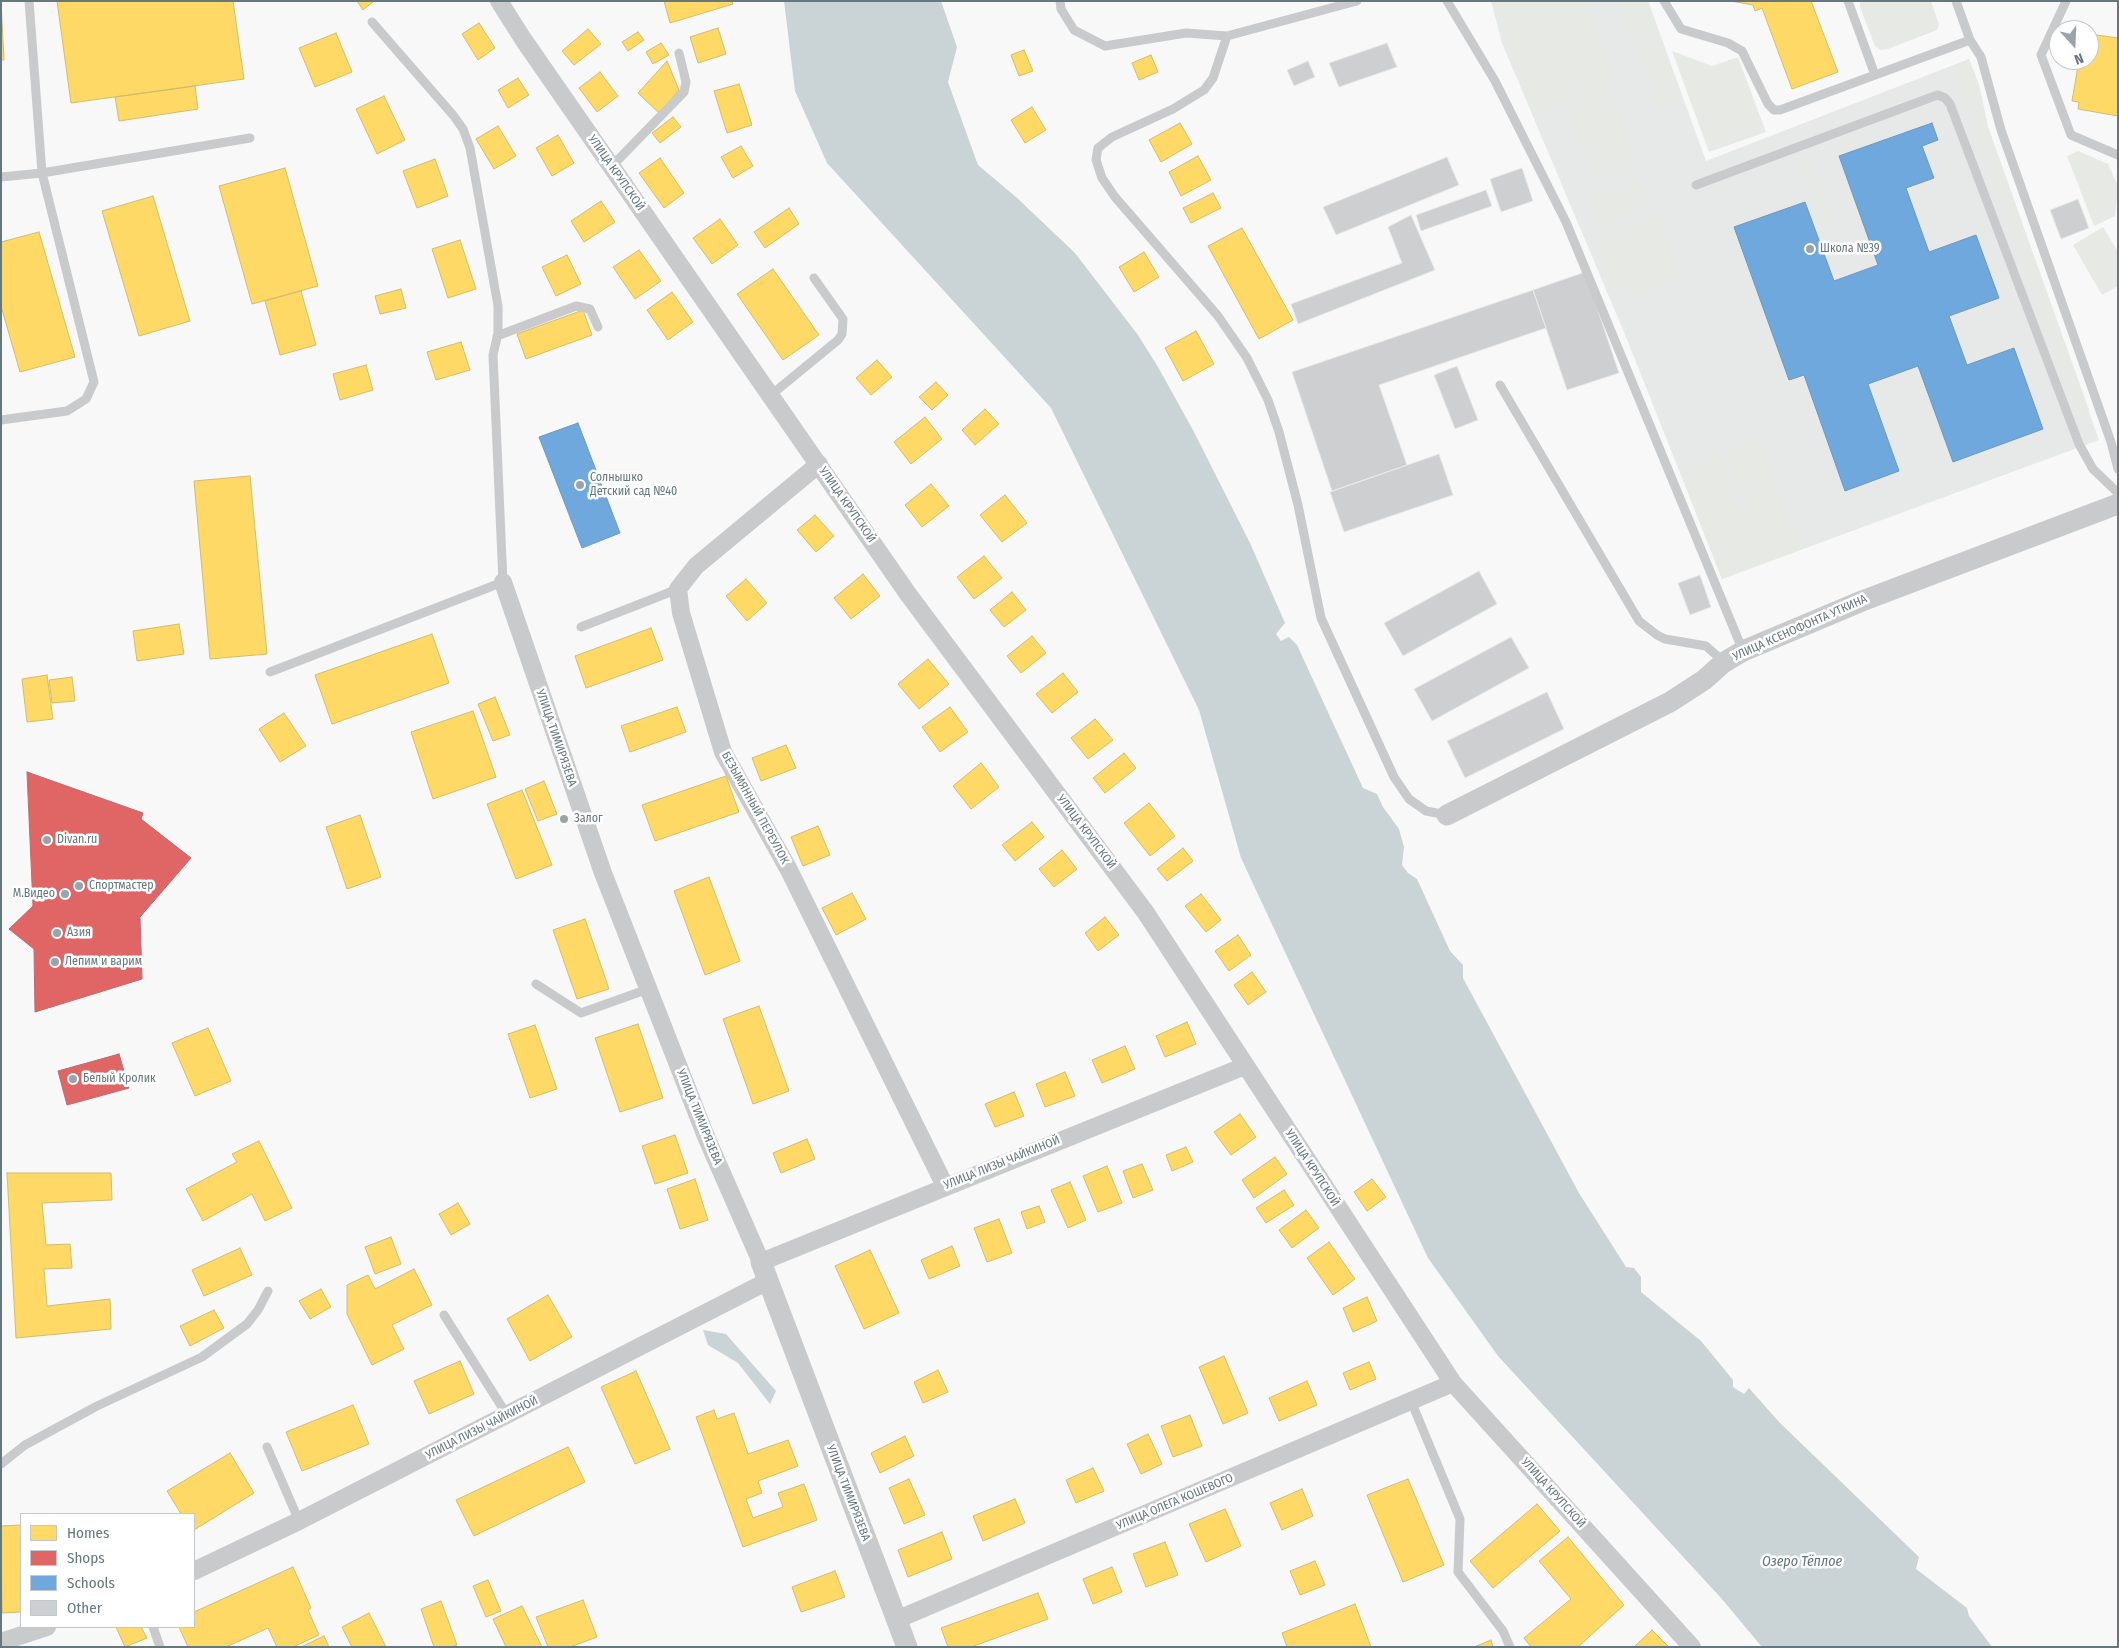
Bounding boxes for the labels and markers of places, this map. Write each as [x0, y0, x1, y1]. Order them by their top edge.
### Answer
place label: Школа №39 [1820, 242, 1880, 256]
marker: Школа №39 [1804, 243, 1816, 255]
place label: Солнышко Детский сад №40 [590, 471, 677, 499]
marker: Солнышко Детский сад №40 [574, 479, 586, 491]
place label: Залог [574, 812, 603, 826]
marker: Залог [558, 813, 570, 825]
place label: Divan.ru [57, 833, 97, 847]
marker: Divan.ru [41, 834, 53, 846]
place label: Спортмастер [89, 879, 154, 893]
marker: Спортмастер [73, 880, 85, 892]
place label: М.Видео [13, 887, 55, 901]
marker: М.Видео [59, 888, 71, 900]
place label: Азия [67, 926, 91, 940]
marker: Азия [51, 927, 63, 939]
place label: Лепим и варим [65, 955, 142, 969]
marker: Лепим и варим [49, 956, 61, 968]
place label: Белый Кролик [83, 1072, 156, 1086]
marker: Белый Кролик [67, 1073, 79, 1085]

